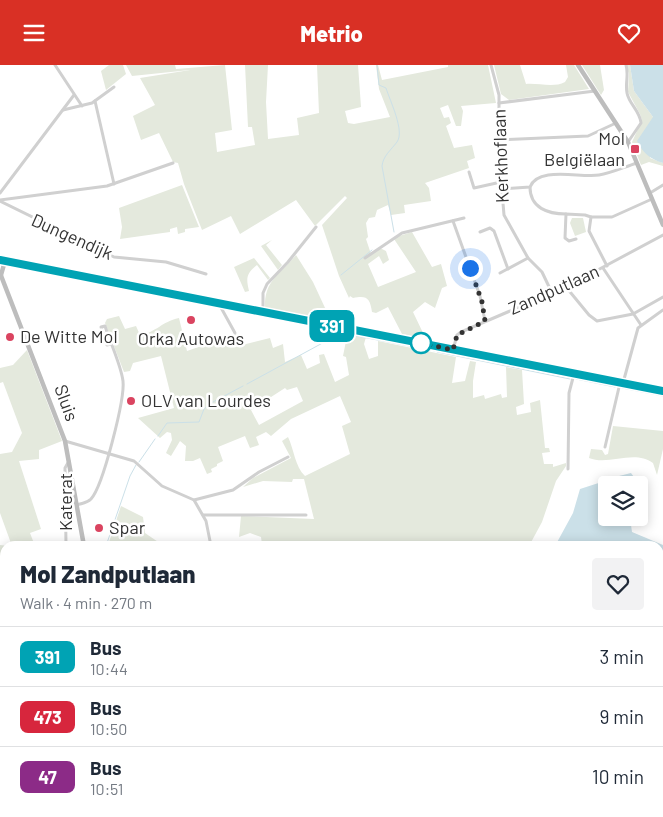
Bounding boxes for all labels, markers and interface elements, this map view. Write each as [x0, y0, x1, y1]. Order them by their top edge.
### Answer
icon: menu [20, 19, 48, 47]
icon: heart [615, 19, 643, 47]
text: Metrio [300, 20, 363, 46]
street label: Kerkhoflaan [487, 109, 513, 203]
place label: Mol Belgiëlaan [544, 127, 625, 170]
marker: Mol Belgiëlaan [629, 143, 641, 155]
street label: Dungendijk [28, 208, 117, 264]
your location [458, 256, 483, 281]
street label: Zandputlaan [505, 259, 602, 319]
line badge: 391 [303, 310, 361, 342]
marker: Orka Autowas [185, 314, 197, 326]
text: 391 [319, 315, 345, 337]
place label: De Witte Mol [20, 325, 118, 347]
place label: Orka Autowas [138, 327, 244, 349]
marker: De Witte Mol [4, 331, 16, 343]
unlabelled marker [410, 332, 432, 354]
street label: Sluis [50, 381, 84, 424]
place label: OLV van Lourdes [141, 389, 271, 411]
marker: OLV van Lourdes [125, 395, 137, 407]
street label: Katerat [54, 473, 76, 531]
map controls [598, 476, 648, 526]
button: layers [598, 476, 648, 526]
place label: Spar [109, 516, 146, 538]
marker: Spar [93, 522, 105, 534]
button: heart [592, 558, 644, 610]
text: Mol Zandputlaan [20, 559, 196, 588]
text: Walk · 4 min · 270 m [20, 593, 152, 612]
text: Bus [90, 636, 122, 659]
text: 3 min [600, 645, 644, 668]
text: 391 [35, 646, 60, 668]
text: 10:44 [90, 659, 128, 678]
text: Bus [90, 696, 122, 719]
text: 9 min [600, 705, 644, 728]
text: 473 [33, 706, 62, 728]
text: 10:50 [90, 719, 127, 738]
text: Bus [90, 756, 122, 779]
text: 10 min [592, 765, 644, 788]
text: 47 [38, 766, 57, 788]
text: 10:51 [90, 779, 123, 798]

